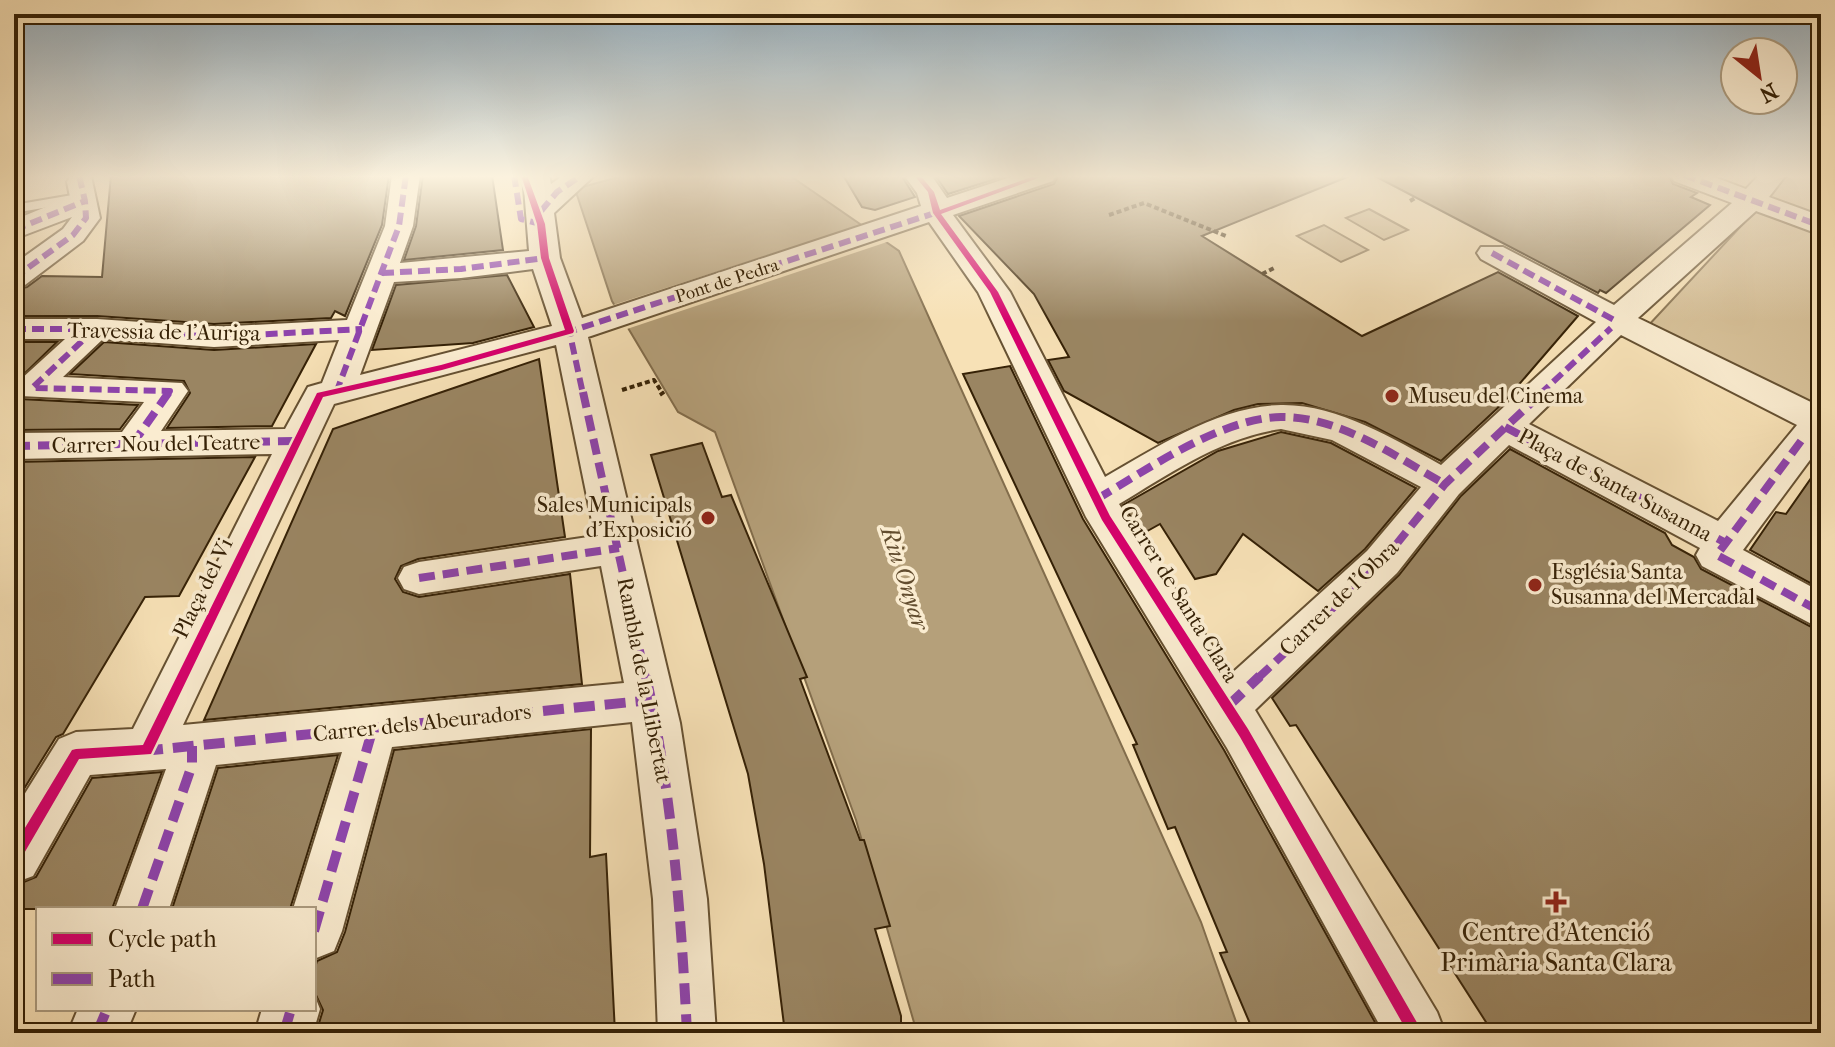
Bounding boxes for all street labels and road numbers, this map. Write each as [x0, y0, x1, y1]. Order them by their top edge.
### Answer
street label: Pont de Pedra [673, 254, 782, 308]
street label: Travessia de l'Auriga [67, 317, 262, 347]
street label: Plaça de Santa Susanna [1513, 423, 1717, 548]
street label: Carrer Nou del Teatre [52, 429, 261, 459]
street label: Carrer de Santa Clara [1114, 501, 1244, 688]
street label: Plaça del Vi [168, 533, 239, 642]
street label: Carrer de l'Obra [1274, 534, 1404, 661]
street label: Rambla de la Llibertat [611, 575, 677, 785]
street label: Carrer dels Abeuradors [312, 699, 532, 747]

